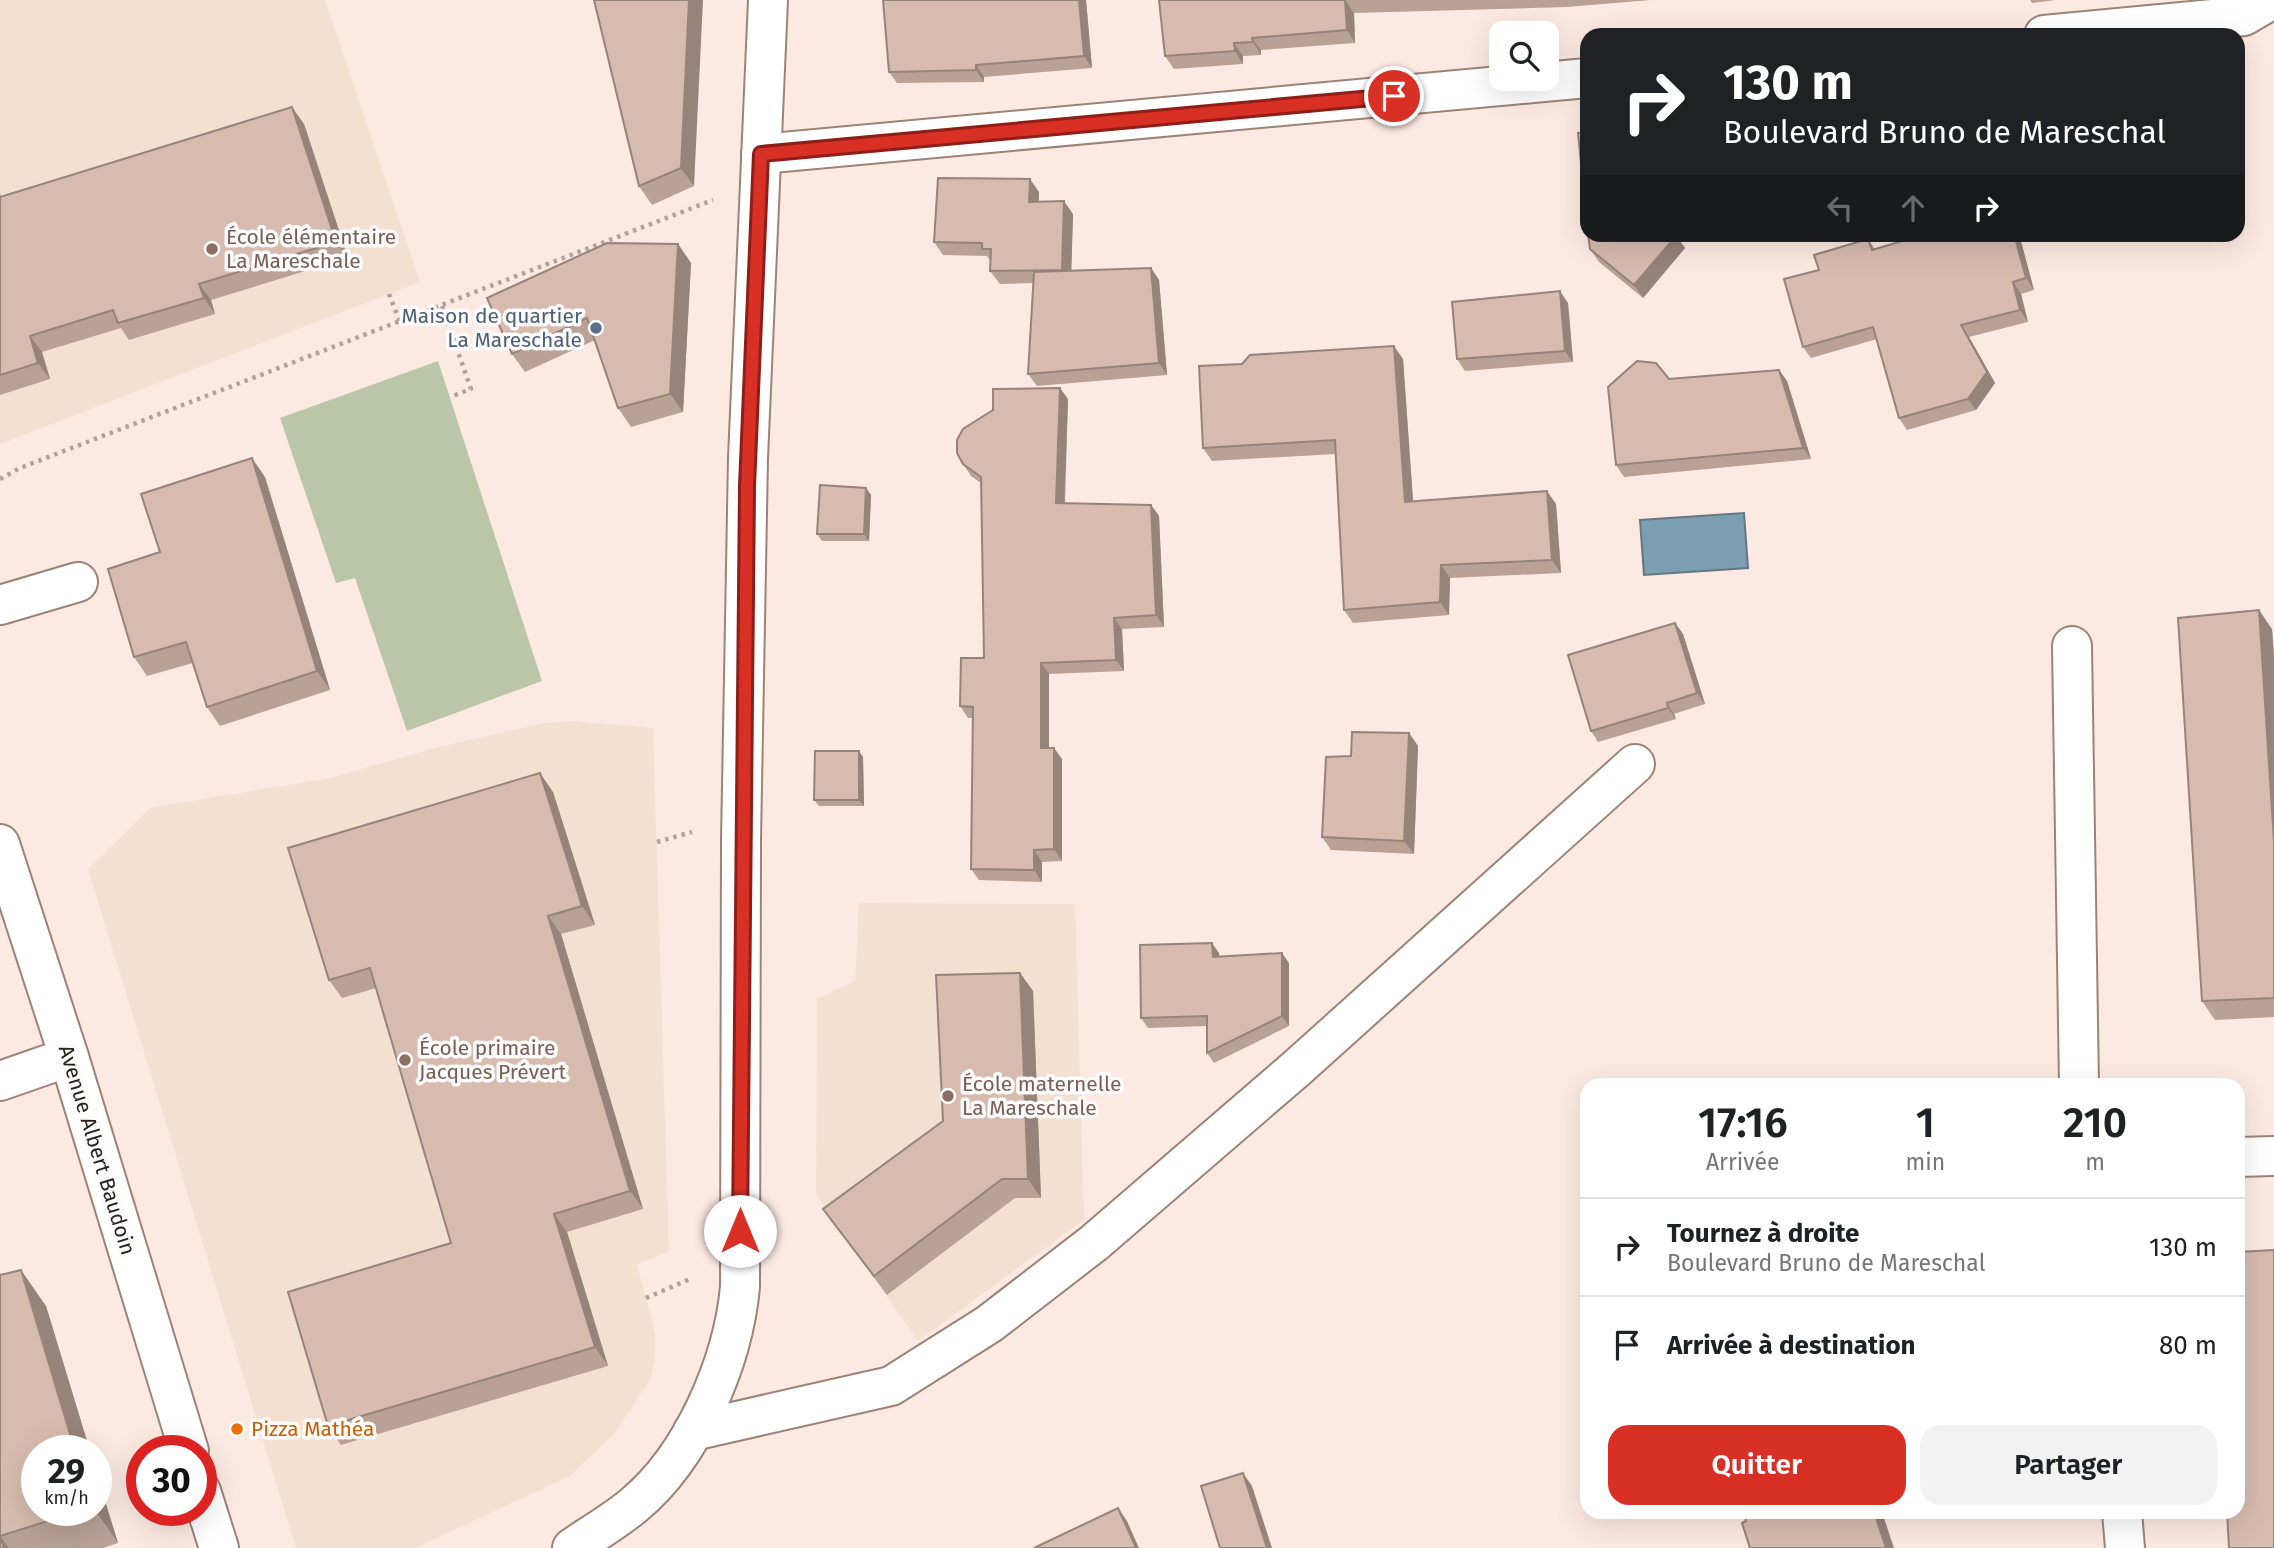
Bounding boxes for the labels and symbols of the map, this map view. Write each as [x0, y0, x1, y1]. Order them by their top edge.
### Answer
pin [1364, 66, 1424, 126]
place label: École élémentaire La Mareschale [226, 224, 396, 274]
marker: École élémentaire La Mareschale [204, 241, 220, 257]
place label: Maison de quartier La Mareschale [401, 303, 582, 353]
marker: Maison de quartier La Mareschale [588, 320, 604, 336]
place label: École primaire Jacques Prévert [419, 1035, 566, 1085]
street label: Avenue Albert Baudoin [53, 1042, 141, 1258]
marker: École primaire Jacques Prévert [397, 1052, 413, 1068]
place label: École maternelle La Mareschale [962, 1071, 1121, 1121]
marker: École maternelle La Mareschale [940, 1088, 956, 1104]
position arrow [703, 1194, 777, 1268]
place label: Pizza Mathéa [251, 1416, 374, 1442]
marker: Pizza Mathéa [229, 1421, 245, 1437]
speed limit sign: 30 [126, 1435, 217, 1526]

